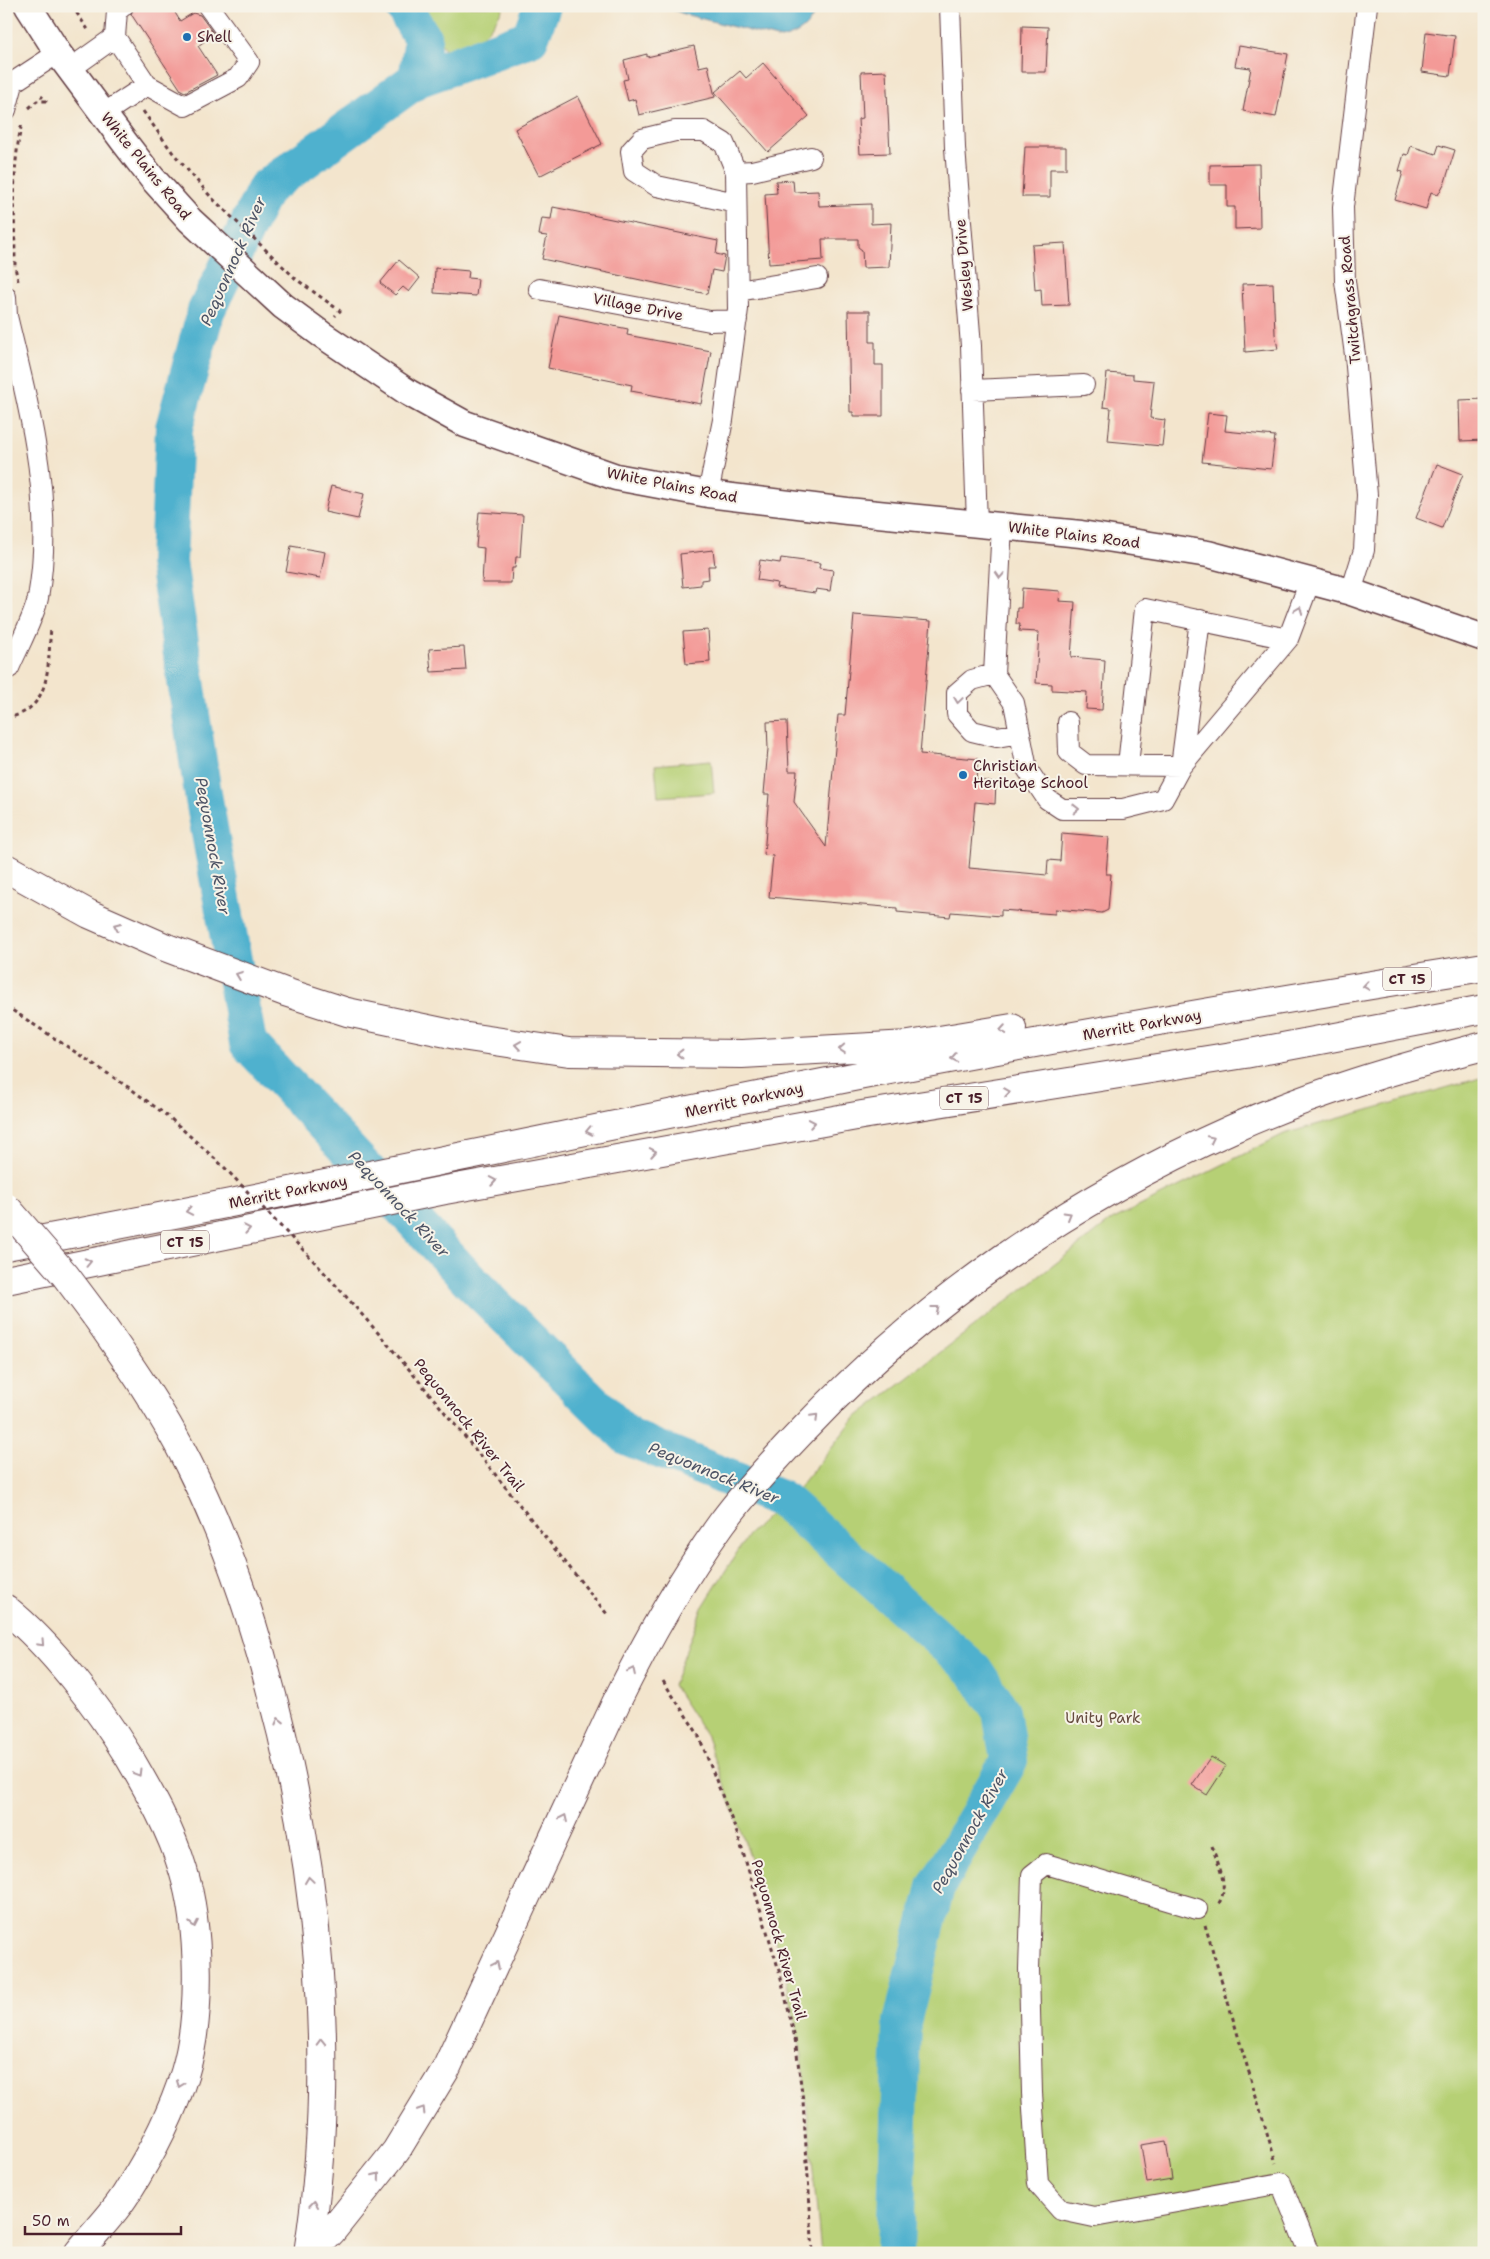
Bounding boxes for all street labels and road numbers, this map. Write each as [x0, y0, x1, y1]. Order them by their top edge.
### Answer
street label: White Plains Road [96, 108, 196, 224]
street label: Wesley Drive [950, 218, 978, 312]
street label: Twitchgrass Road [1334, 234, 1366, 365]
street label: Village Drive [591, 288, 685, 326]
street label: White Plains Road [605, 463, 740, 508]
street label: White Plains Road [1007, 517, 1142, 553]
road number: CT 15 [1383, 968, 1431, 991]
street label: Merritt Parkway [1081, 1005, 1203, 1045]
street label: Merritt Parkway [683, 1078, 805, 1122]
road number: CT 15 [940, 1086, 988, 1110]
street label: Merritt Parkway [227, 1171, 349, 1213]
road number: CT 15 [161, 1230, 209, 1254]
street label: Pequonnock River Trail [409, 1354, 529, 1496]
street label: Pequonnock River Trail [747, 1857, 812, 2023]

